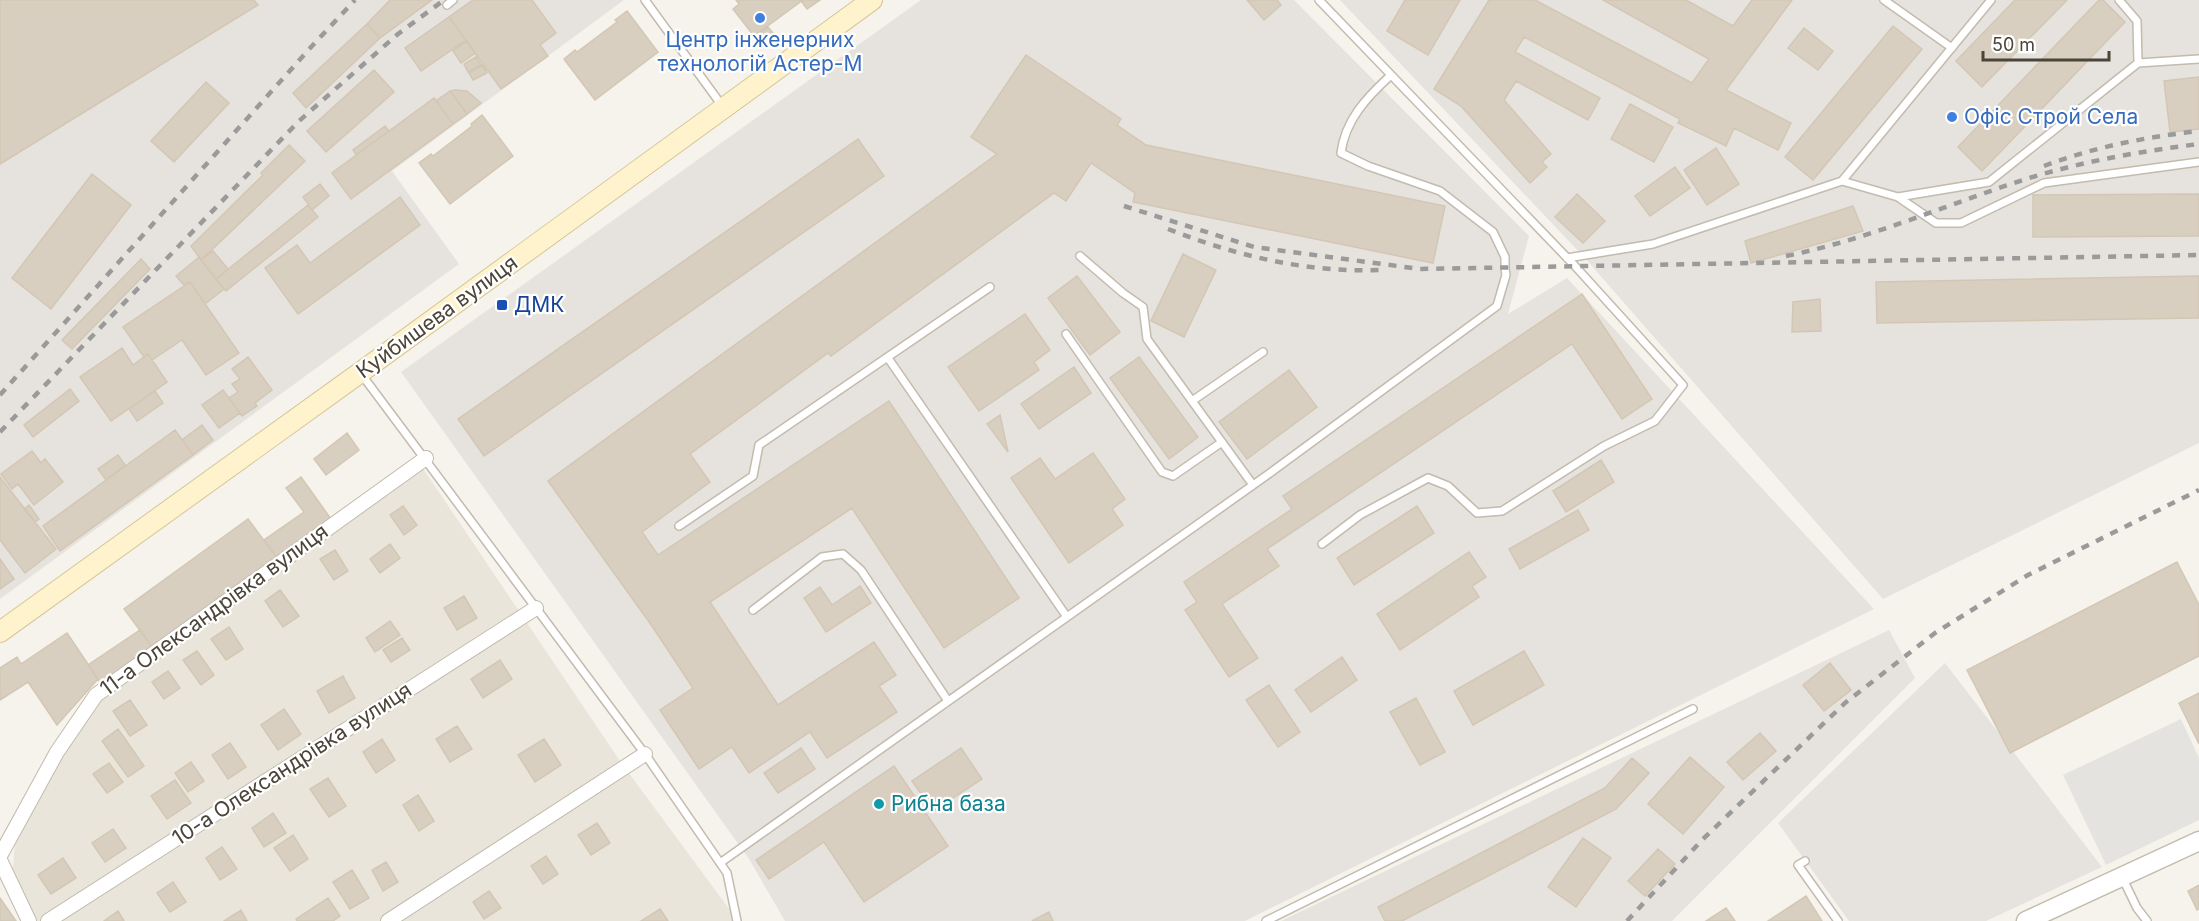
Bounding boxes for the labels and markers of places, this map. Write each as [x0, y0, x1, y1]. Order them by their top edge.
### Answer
marker: Центр інженерних технологій Астер-М [753, 11, 767, 25]
place label: Центр інженерних технологій Астер-М [658, 27, 862, 76]
place label: Офіс Строй Села [1964, 104, 2138, 129]
marker: Офіс Строй Села [1945, 110, 1959, 124]
place label: ДМК [514, 292, 564, 317]
marker: ДМК [495, 298, 509, 312]
place label: Рибна база [891, 791, 1006, 816]
marker: Рибна база [872, 797, 886, 811]

